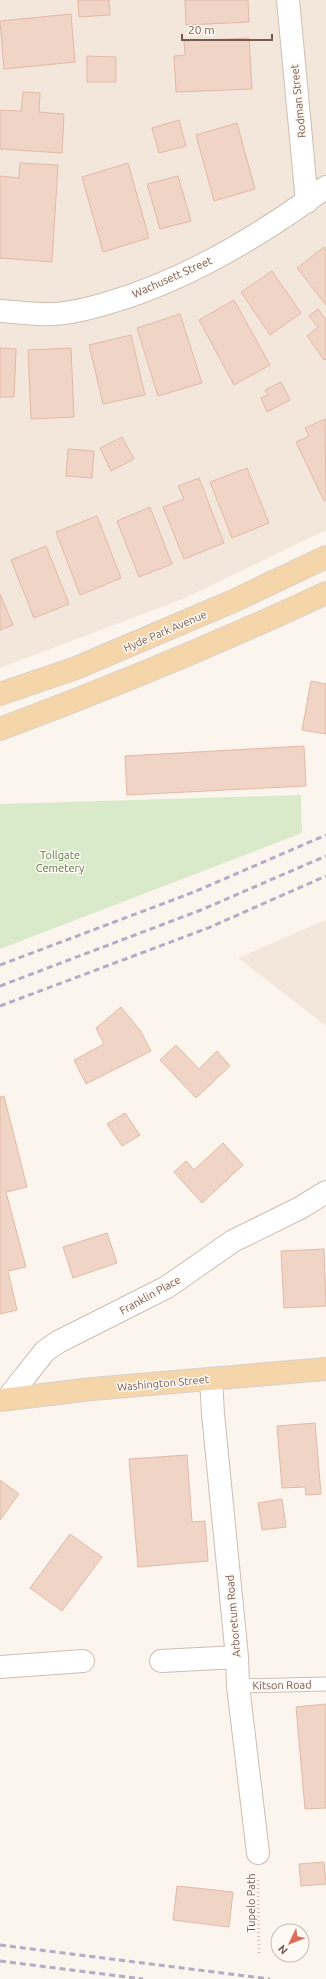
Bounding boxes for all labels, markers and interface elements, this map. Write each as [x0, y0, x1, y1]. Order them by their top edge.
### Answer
scale bar [182, 16, 272, 42]
text: 20 m [188, 23, 215, 36]
street label: Rodman Street [288, 63, 308, 139]
street label: Wachusett Street [130, 254, 214, 300]
street label: Hyde Park Avenue [121, 608, 209, 654]
park label: Tollgate Cemetery [36, 849, 85, 874]
street label: Franklin Place [117, 1273, 183, 1317]
street label: Washington Street [117, 1373, 210, 1393]
street label: Arboretum Road [223, 1574, 243, 1658]
street label: Kitson Road [252, 1678, 312, 1692]
street label: Tupelo Path [245, 1873, 257, 1933]
north arrow [270, 1923, 310, 1963]
text: N [275, 1943, 290, 1957]

